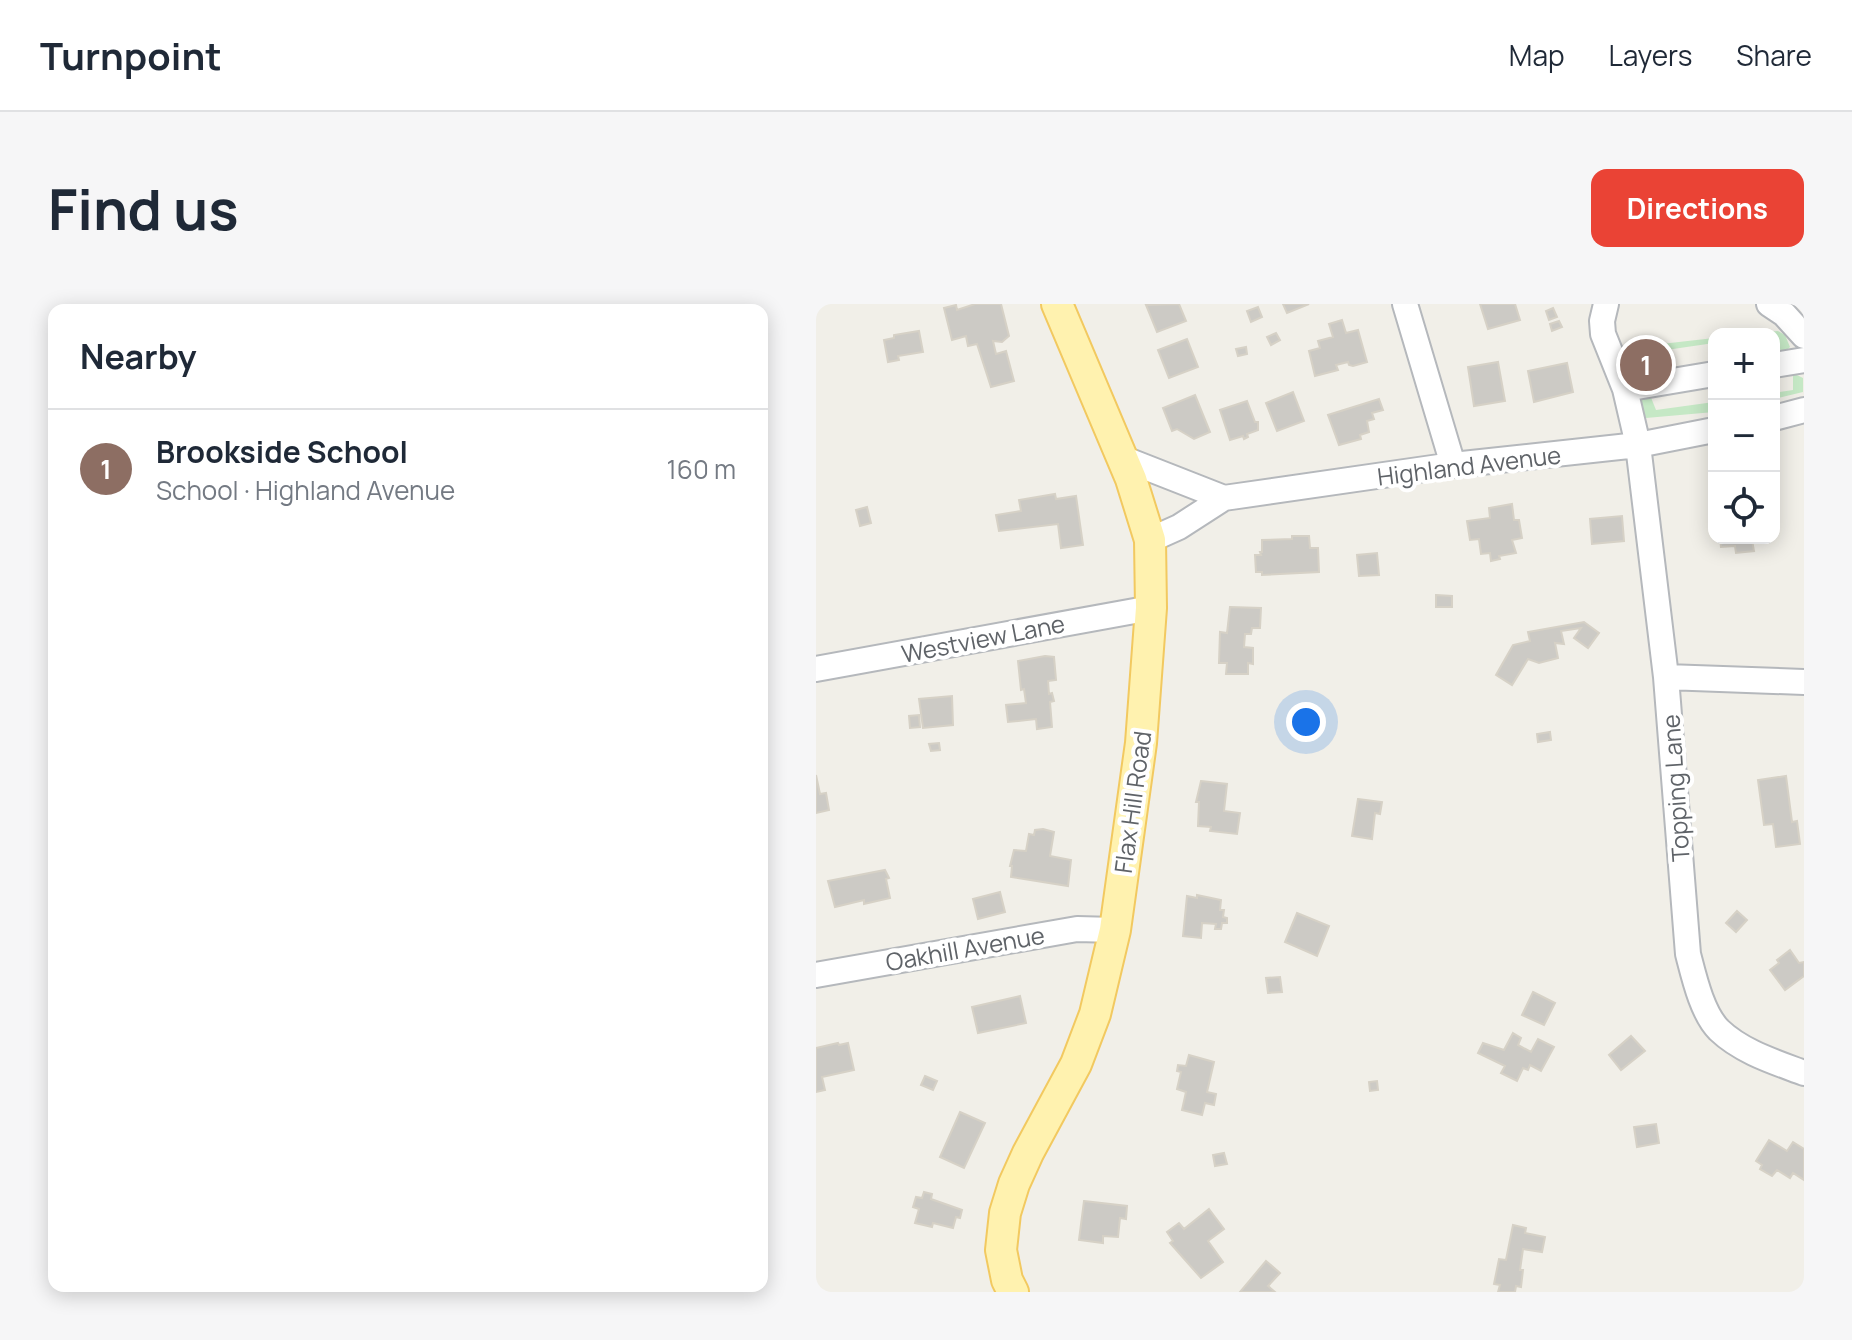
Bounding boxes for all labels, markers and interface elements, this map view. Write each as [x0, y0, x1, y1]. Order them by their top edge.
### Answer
text: Turnpoint [40, 29, 222, 81]
text: Map [1509, 36, 1565, 74]
text: Layers [1609, 36, 1692, 74]
text: Share [1736, 36, 1812, 74]
button: Directions [1591, 169, 1804, 247]
text: Find us [48, 170, 239, 247]
map controls [1708, 328, 1780, 544]
button: + [1708, 328, 1780, 400]
text: Nearby [80, 333, 196, 379]
pin: 1 [1620, 335, 1672, 395]
button: − [1708, 400, 1780, 472]
text: Brookside School [156, 431, 408, 472]
street label: Highland Avenue [1375, 437, 1563, 493]
text: 1 [100, 451, 112, 487]
text: 160 m [667, 451, 736, 487]
text: School · Highland Avenue [156, 472, 455, 508]
button: locate [1708, 472, 1780, 544]
street label: Westview Lane [899, 606, 1067, 670]
your location [1286, 702, 1326, 742]
street label: Topping Lane [1653, 713, 1697, 863]
street label: Flax Hill Road [1106, 729, 1158, 875]
street label: Oakhill Avenue [883, 918, 1047, 978]

